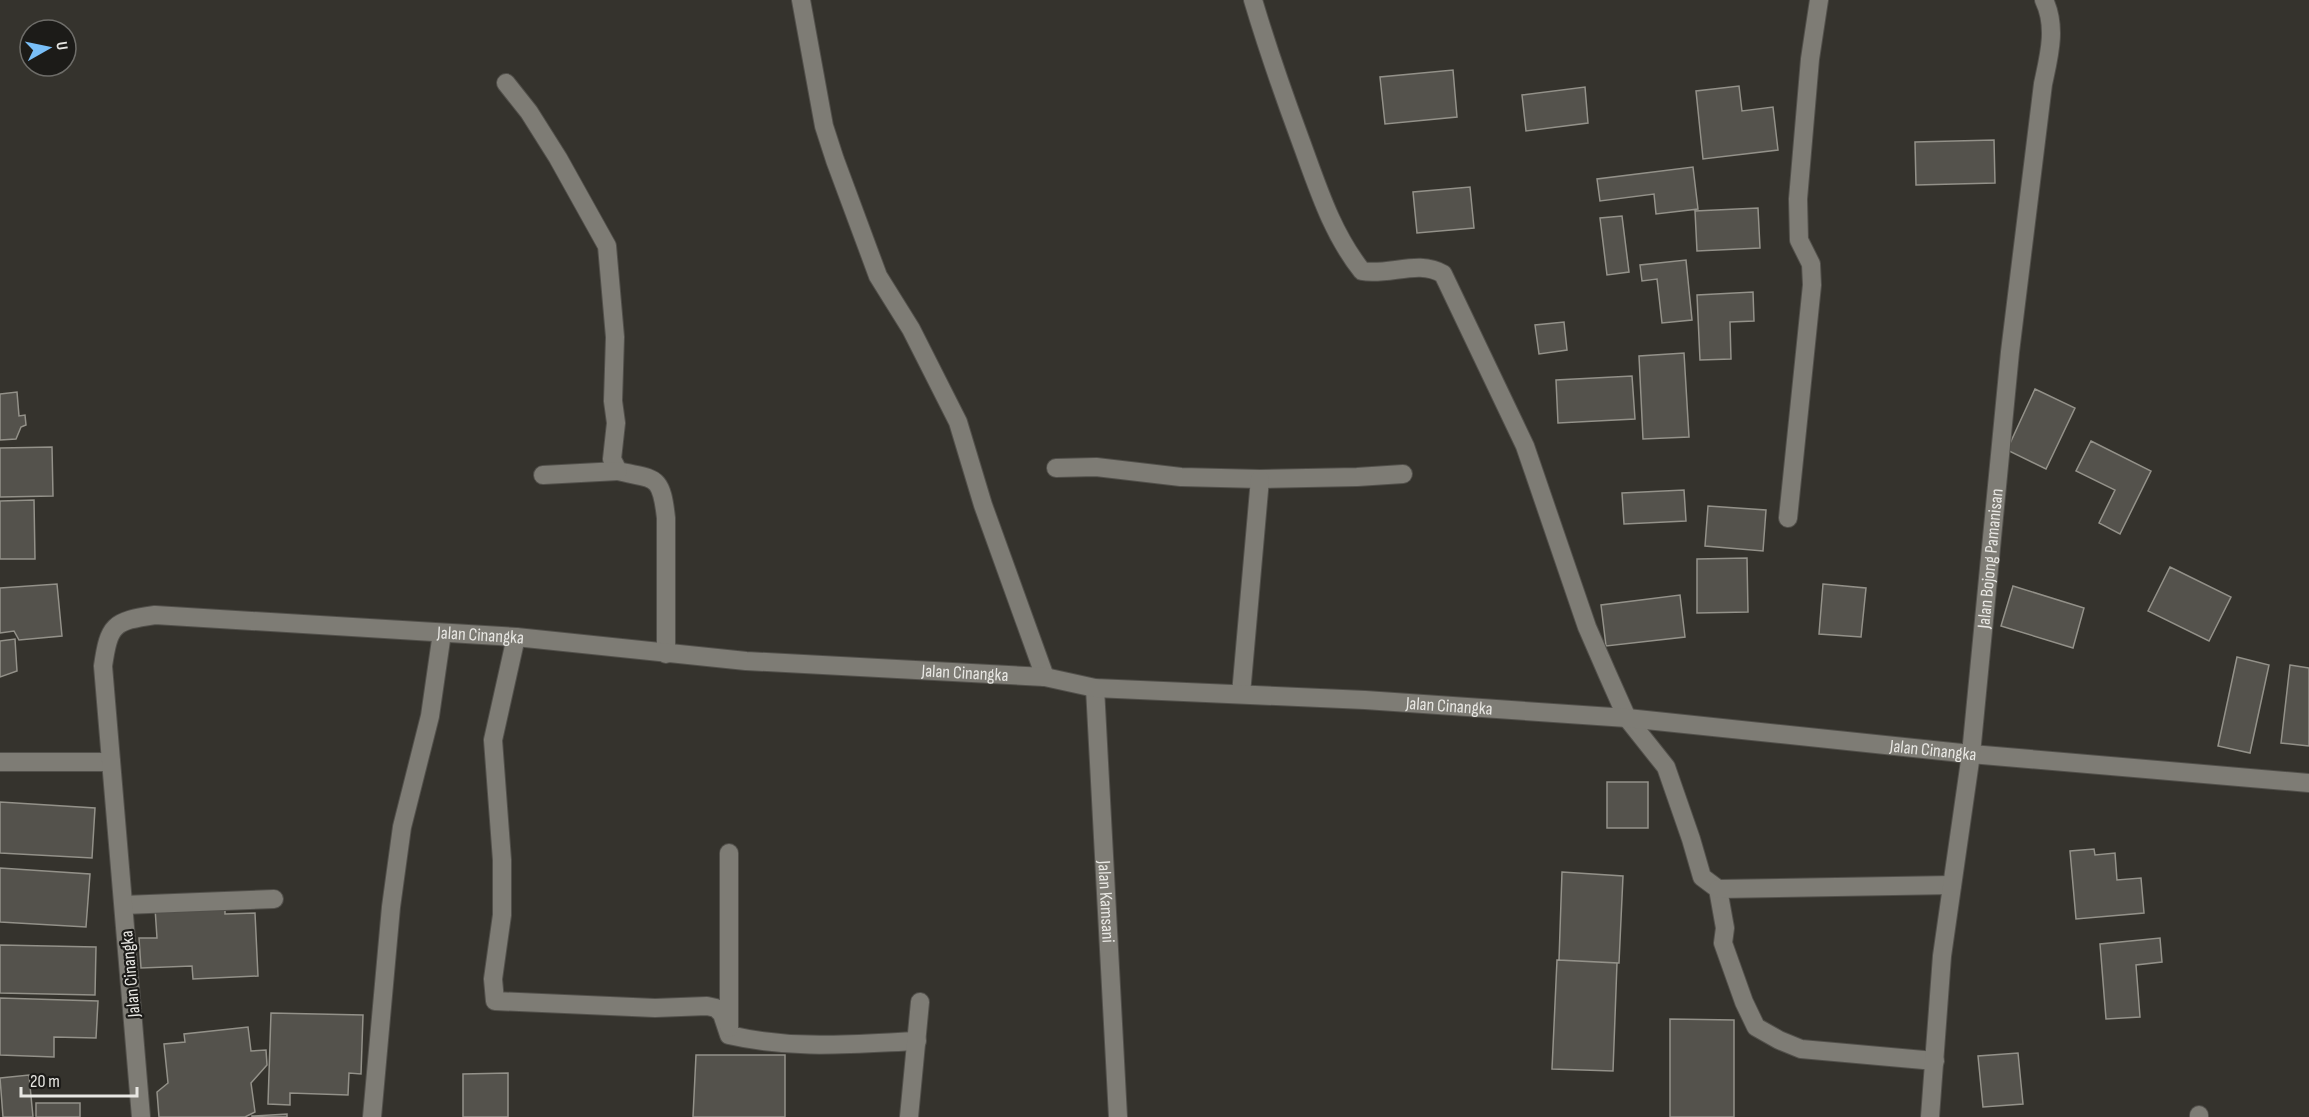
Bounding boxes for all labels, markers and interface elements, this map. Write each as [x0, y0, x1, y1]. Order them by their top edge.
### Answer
north arrow [18, 18, 78, 78]
text: U [51, 40, 71, 51]
street label: Jalan Bojong Pamanisan [1973, 488, 2008, 630]
street label: Jalan Cinangka [436, 622, 525, 649]
street label: Jalan Cinangka [920, 660, 1009, 686]
street label: Jalan Cinangka [1404, 693, 1493, 720]
street label: Jalan Cinangka [1888, 735, 1977, 765]
street label: Jalan Kamsani [1093, 859, 1119, 943]
street label: Jalan Cinangka [116, 930, 145, 1019]
scale bar [21, 1060, 136, 1098]
text: 20 m [30, 1071, 60, 1092]

